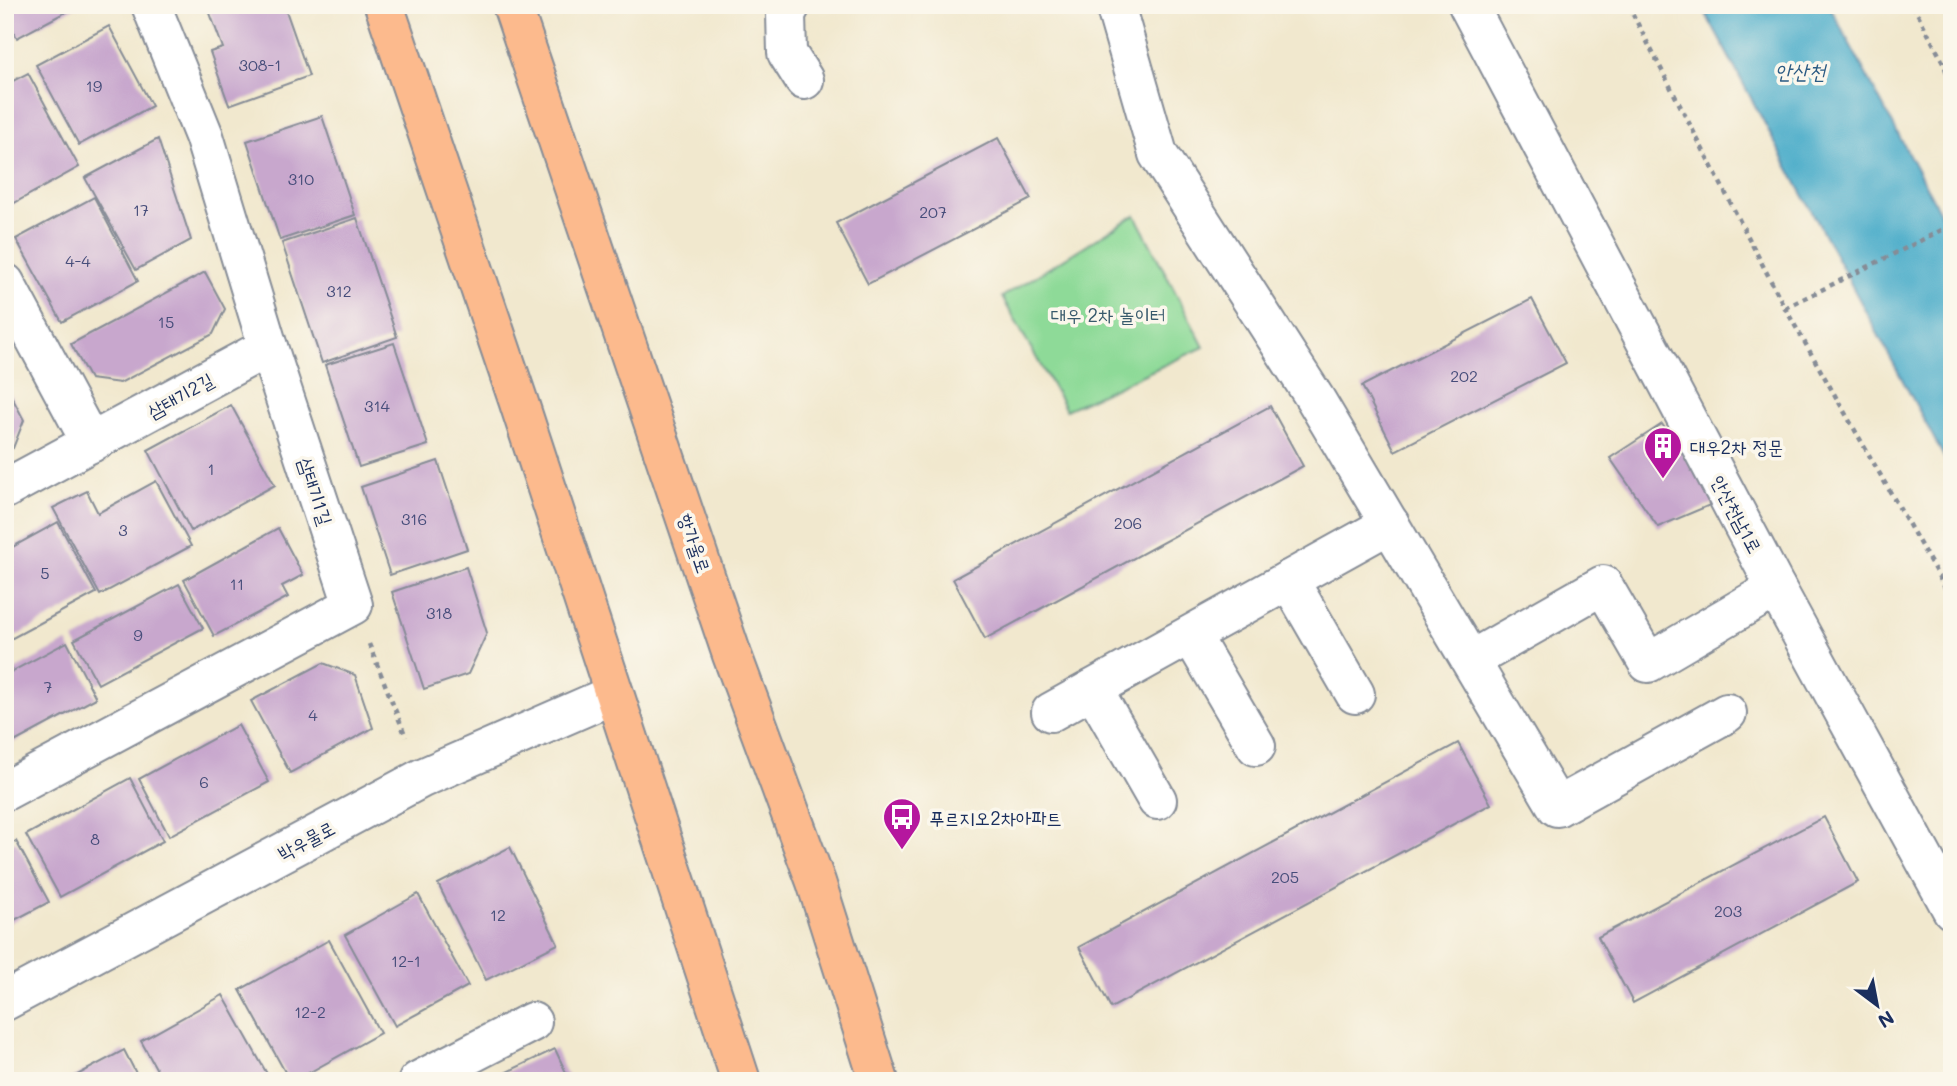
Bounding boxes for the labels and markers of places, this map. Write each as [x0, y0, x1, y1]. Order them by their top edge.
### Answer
building icon: 대우2차 정문 [1642, 425, 1684, 480]
place label: 대우2차 정문 [1690, 434, 1783, 459]
bus stop icon: 푸르지오2차아파트 [881, 796, 923, 851]
place label: 푸르지오2차아파트 [929, 805, 1062, 830]

